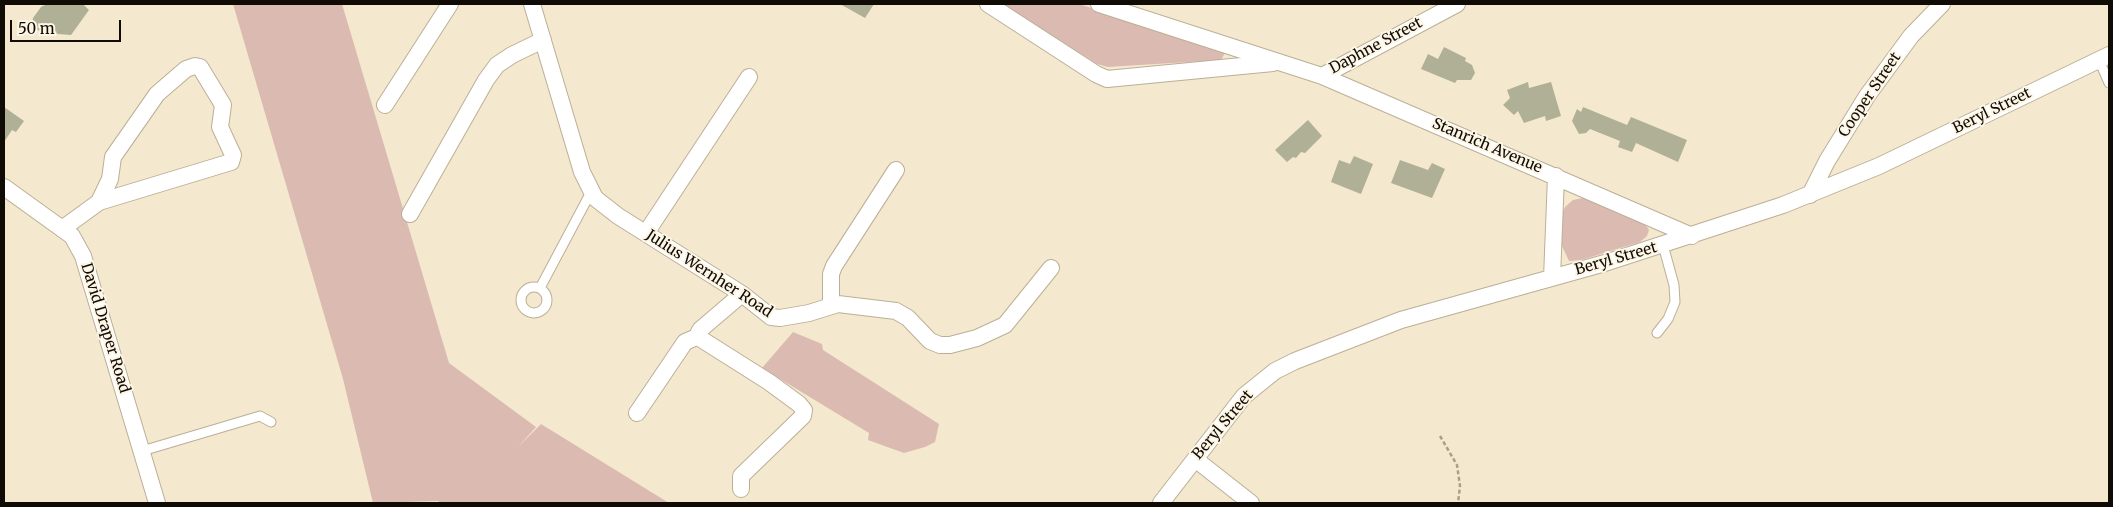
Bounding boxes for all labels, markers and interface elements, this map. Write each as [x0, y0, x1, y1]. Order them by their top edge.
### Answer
scale bar [12, 10, 124, 42]
street label: Daphne Street [1327, 14, 1425, 78]
text: 50 m [18, 19, 55, 38]
street label: Cooper Street [1835, 49, 1905, 141]
street label: Beryl Street [1950, 84, 2034, 138]
street label: Stanrich Avenue [1429, 115, 1545, 177]
street label: Julius Wernher Road [642, 226, 776, 322]
street label: Beryl Street [1573, 239, 1659, 279]
street label: David Draper Road [77, 261, 133, 395]
street label: Beryl Street [1189, 387, 1257, 463]

